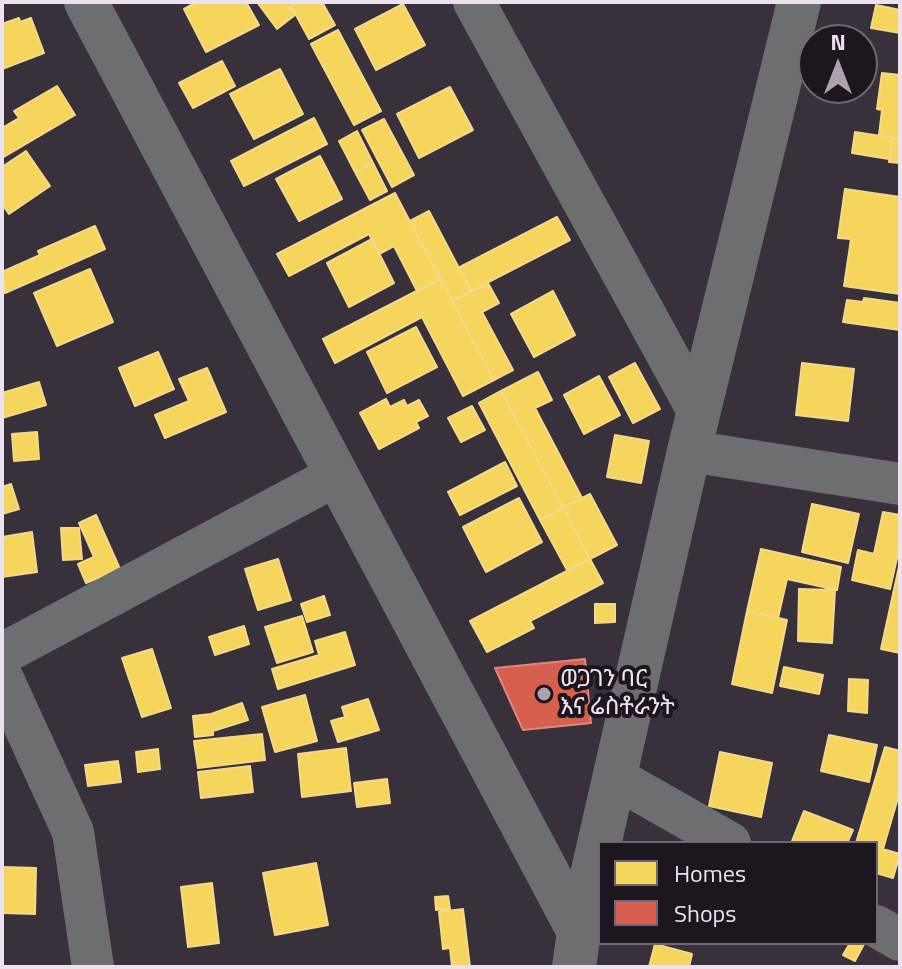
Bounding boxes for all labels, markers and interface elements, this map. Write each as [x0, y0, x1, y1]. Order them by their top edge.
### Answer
north arrow [798, 24, 878, 104]
text: N [830, 25, 846, 59]
place label: ወጋገን ባር እና ሬስቶራንት [560, 666, 675, 722]
marker: ወጋገን ባር እና ሬስቶራንት [535, 685, 553, 703]
legend [598, 841, 878, 945]
text: Homes [674, 855, 746, 891]
text: Shops [674, 895, 736, 931]

